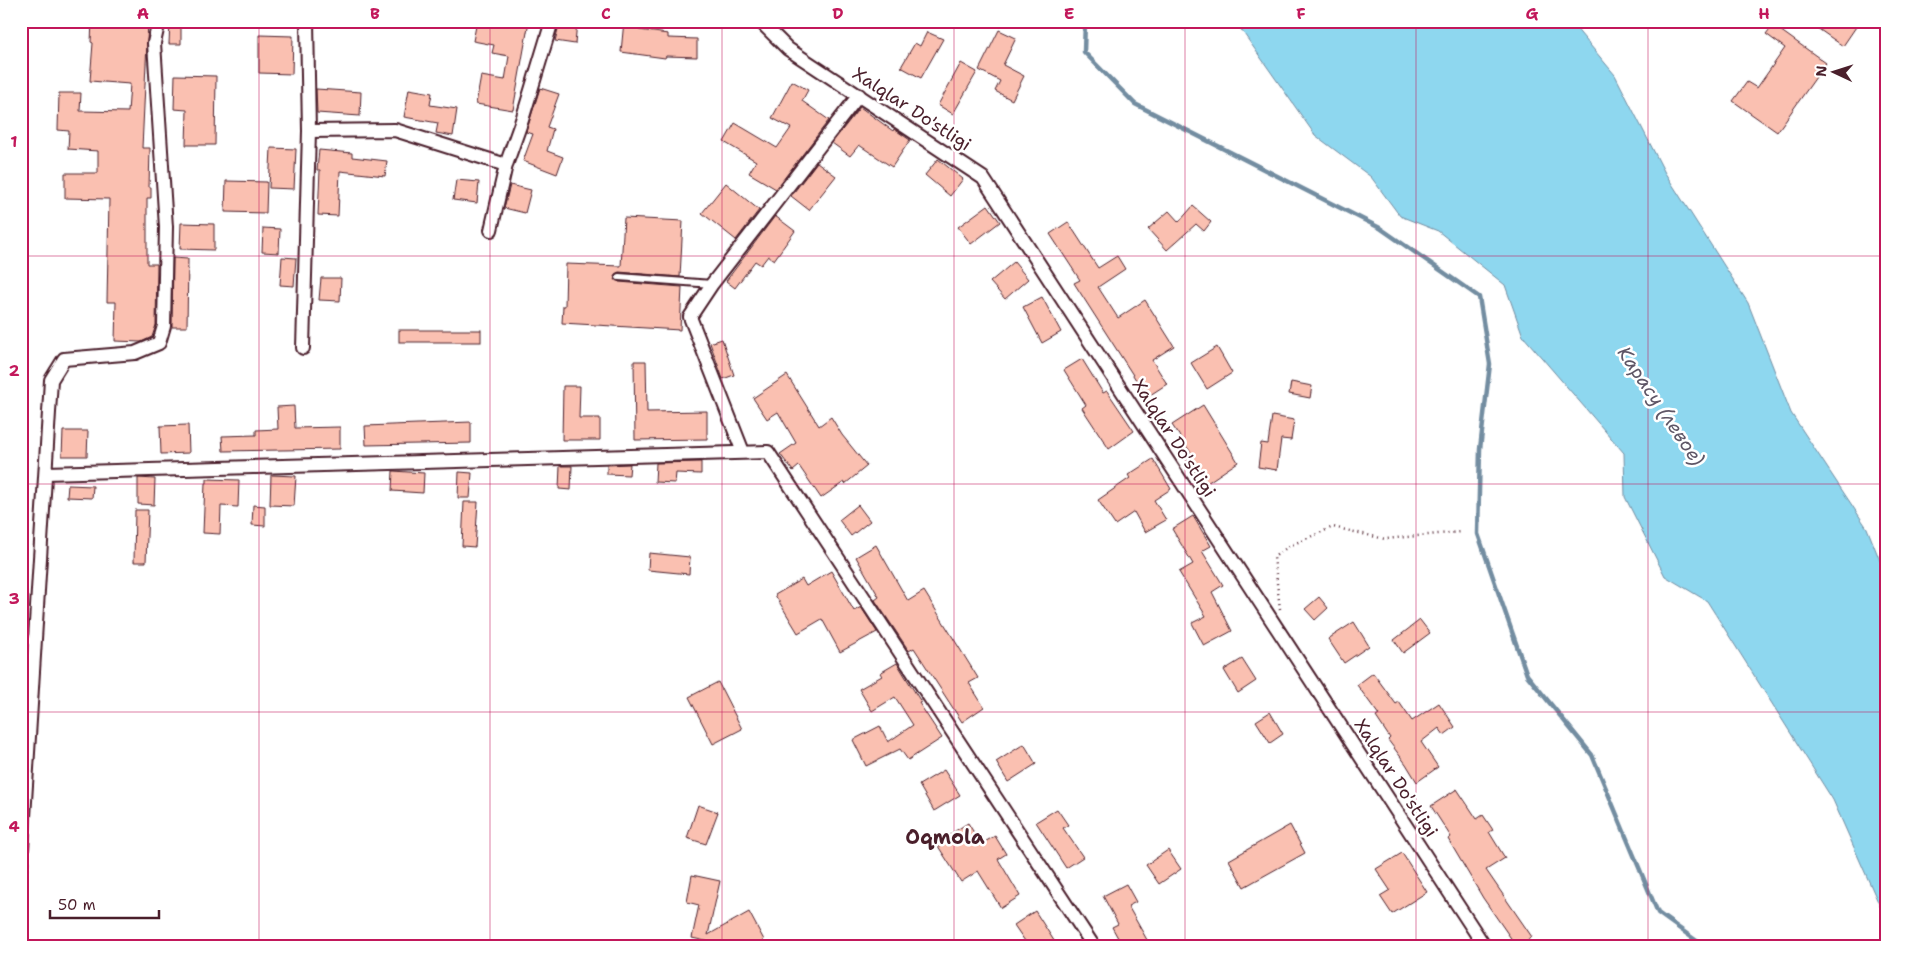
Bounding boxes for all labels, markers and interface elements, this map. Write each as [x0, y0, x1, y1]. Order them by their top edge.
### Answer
text: A [137, 3, 149, 24]
text: B [370, 3, 380, 24]
text: C [601, 3, 611, 24]
text: D [832, 3, 844, 24]
text: E [1064, 3, 1074, 24]
text: F [1296, 3, 1306, 24]
text: G [1526, 3, 1539, 24]
text: H [1758, 3, 1770, 24]
north arrow [1810, 48, 1860, 98]
street label: Xalqlar Do'stligi [848, 62, 976, 156]
text: N [1812, 65, 1830, 77]
text: 1 [10, 131, 18, 152]
water label: Карасу (левое) [1612, 341, 1710, 471]
text: 2 [8, 360, 20, 381]
street label: Xalqlar Do'stligi [1127, 374, 1221, 502]
text: 3 [8, 588, 20, 609]
street label: Xalqlar Do'stligi [1349, 714, 1443, 842]
text: 4 [8, 816, 20, 837]
district label: Oqmola [905, 824, 985, 850]
scale bar [50, 888, 159, 920]
text: 50 m [58, 895, 96, 915]

